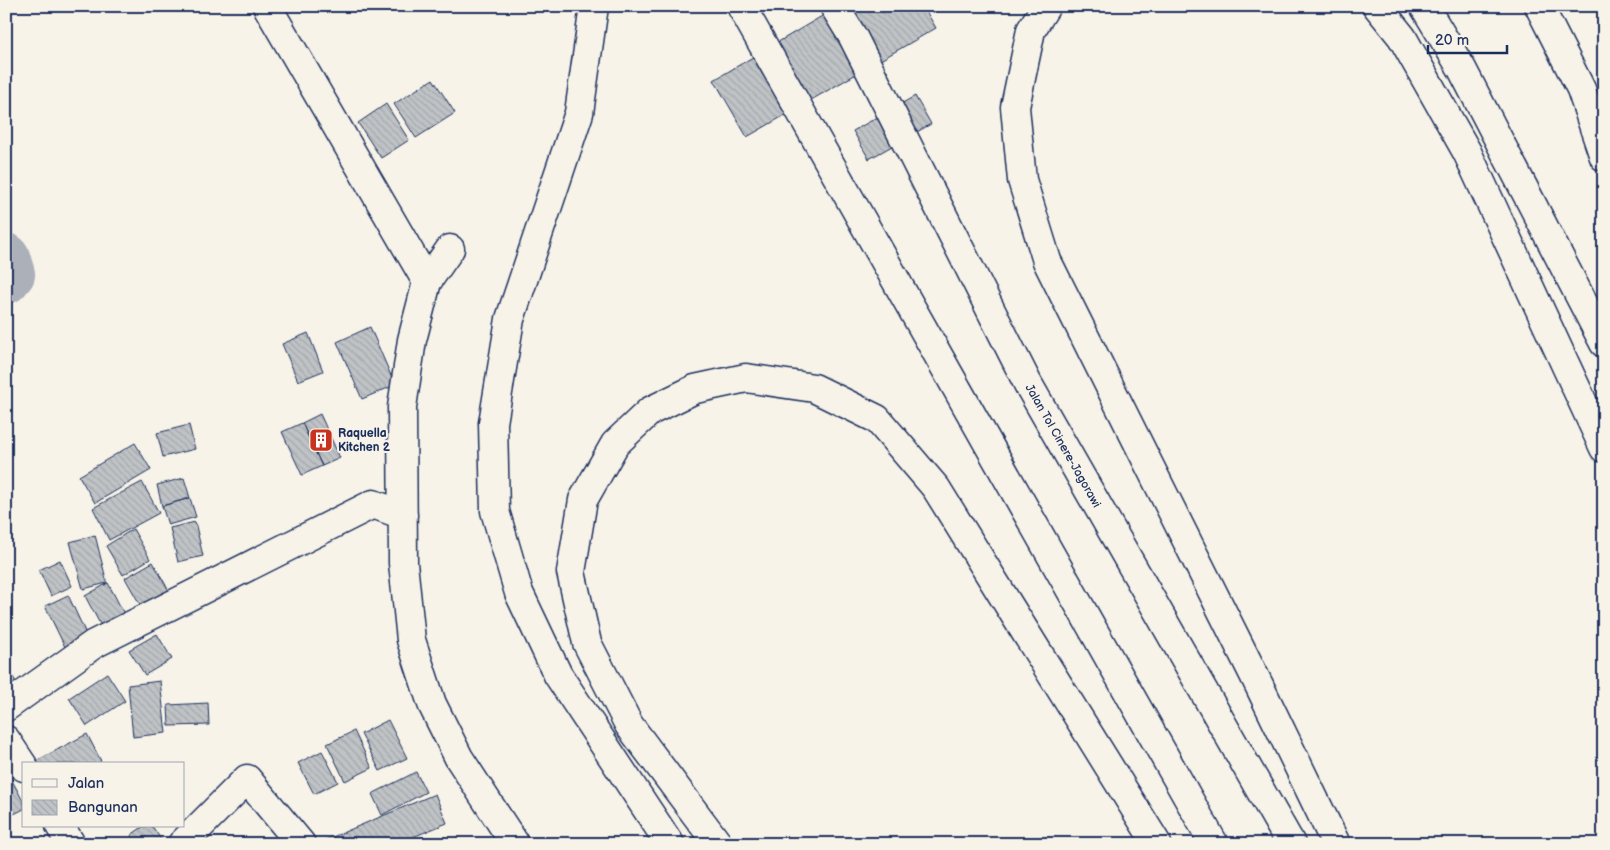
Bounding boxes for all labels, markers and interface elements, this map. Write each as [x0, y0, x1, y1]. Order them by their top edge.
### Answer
scale bar [1428, 22, 1506, 54]
text: 20 m [1435, 31, 1469, 50]
street label: Jalan Tol Cinere-Jagorawi [1022, 381, 1105, 510]
place label: Raquella Kitchen 2 [338, 426, 391, 455]
building icon: Raquella Kitchen 2 [308, 427, 334, 453]
legend [22, 762, 185, 828]
text: Jalan [68, 774, 104, 793]
text: Bangunan [68, 798, 138, 817]

